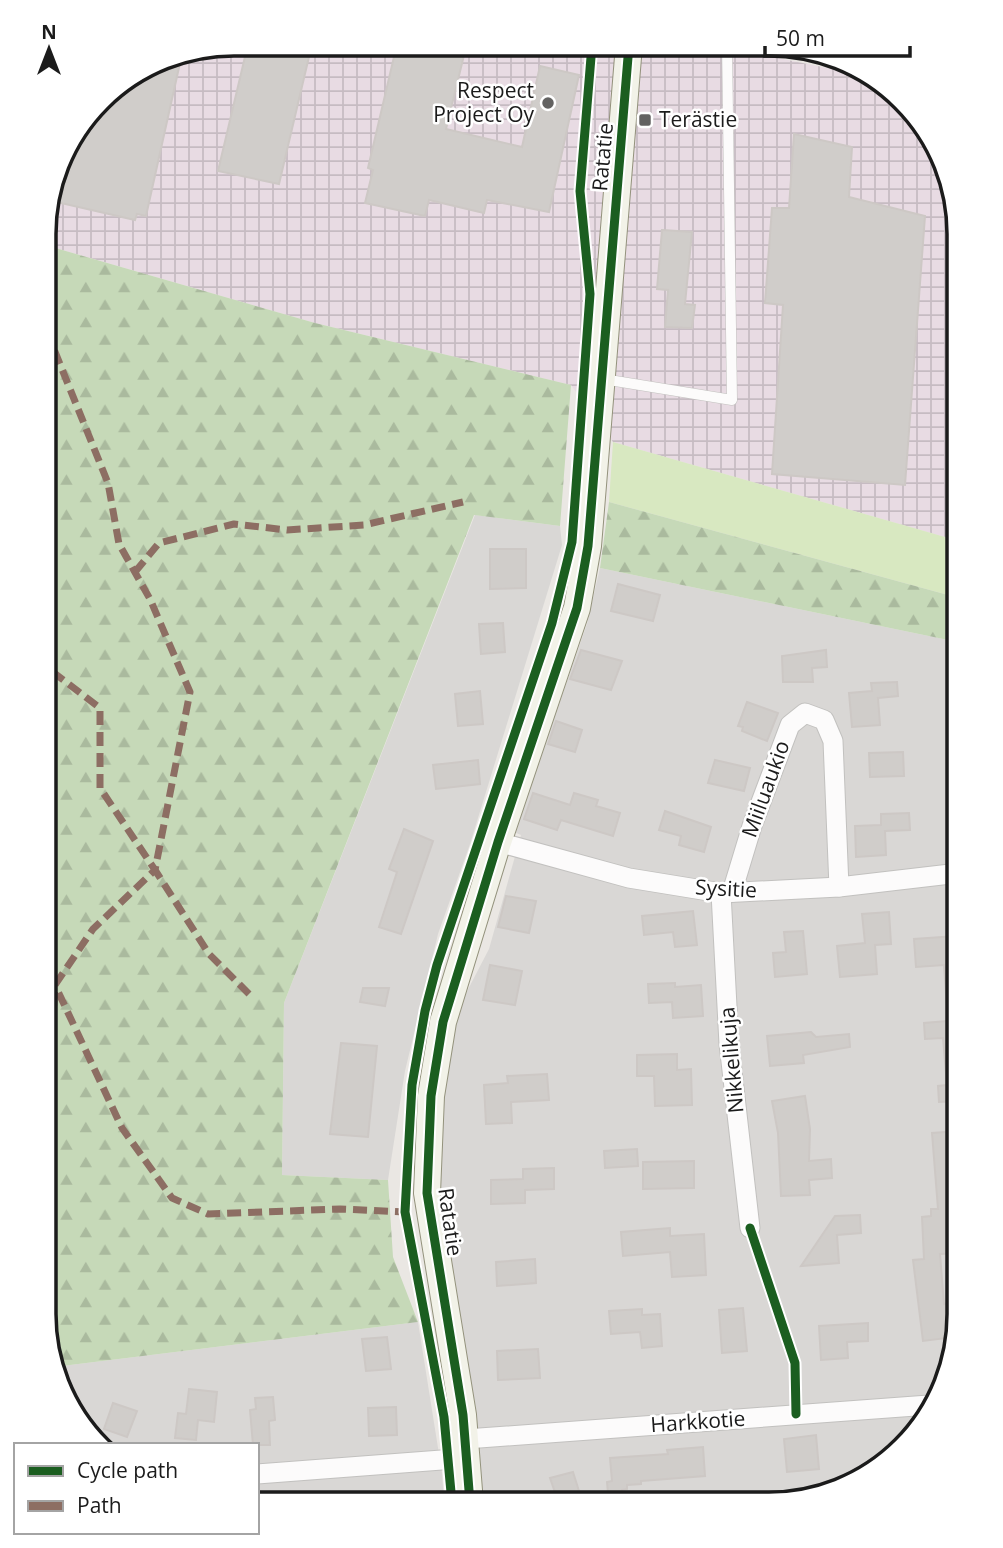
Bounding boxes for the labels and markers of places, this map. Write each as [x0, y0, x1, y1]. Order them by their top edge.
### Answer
place label: Respect Project Oy [433, 76, 534, 128]
marker: Respect Project Oy [540, 95, 556, 111]
place label: Terästie [659, 105, 737, 133]
marker: Terästie [637, 112, 653, 128]

